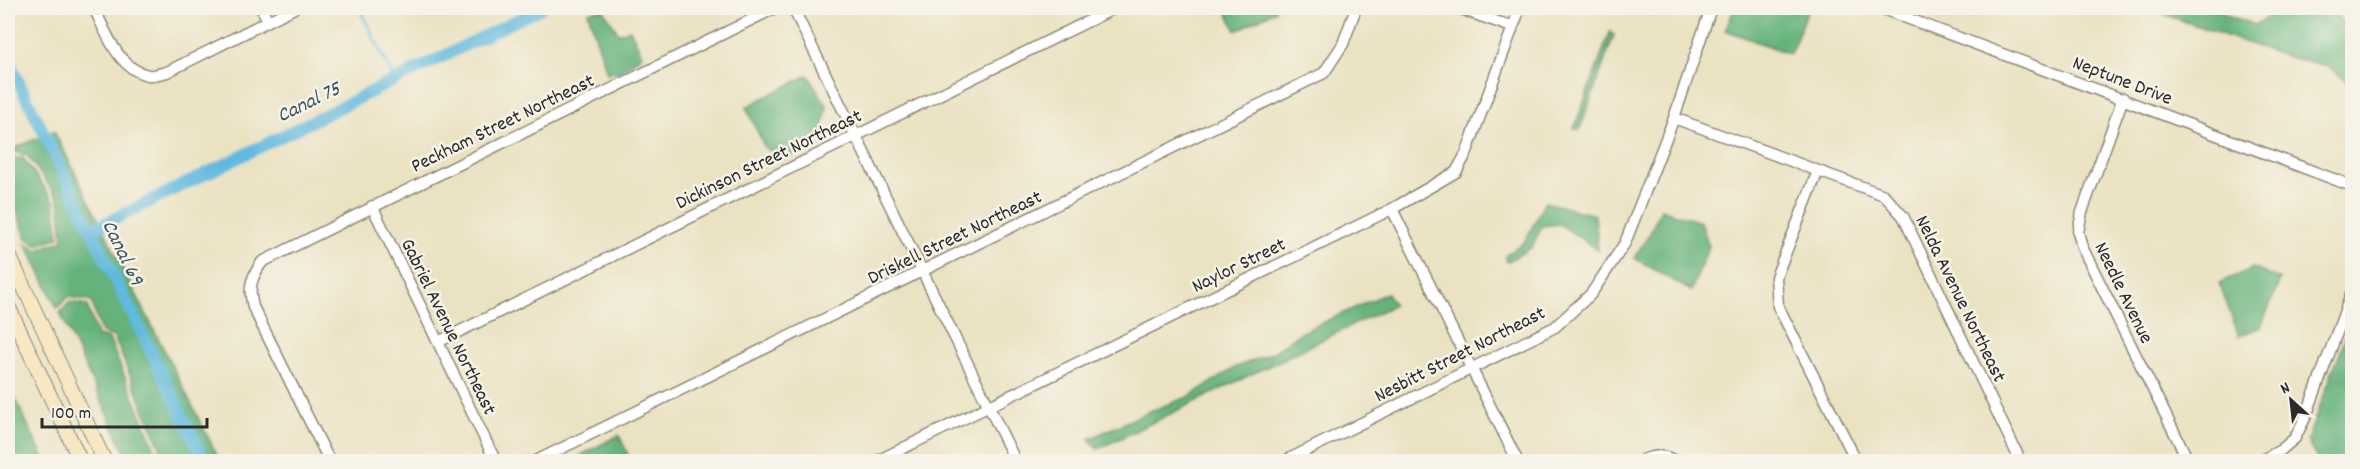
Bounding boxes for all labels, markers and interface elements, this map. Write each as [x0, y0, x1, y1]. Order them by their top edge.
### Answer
street label: Neptune Drive [2068, 50, 2176, 114]
street label: Peckham Street Northeast [407, 68, 600, 181]
water label: Canal 75 [272, 74, 348, 132]
street label: Dickinson Street Northeast [671, 103, 867, 218]
street label: Driskell Street Northeast [863, 184, 1047, 293]
street label: Nelda Avenue Northeast [1907, 211, 2012, 388]
water label: Canal 69 [93, 216, 150, 291]
street label: Naylor Street [1188, 232, 1291, 302]
street label: Gabriel Avenue Northeast [392, 234, 502, 420]
street label: Needle Avenue [2086, 238, 2159, 349]
street label: Nesbitt Street Northeast [1370, 300, 1551, 411]
north arrow [2261, 370, 2321, 430]
text: N [2277, 377, 2294, 401]
scale bar [42, 391, 207, 429]
text: 100 m [51, 402, 91, 427]

